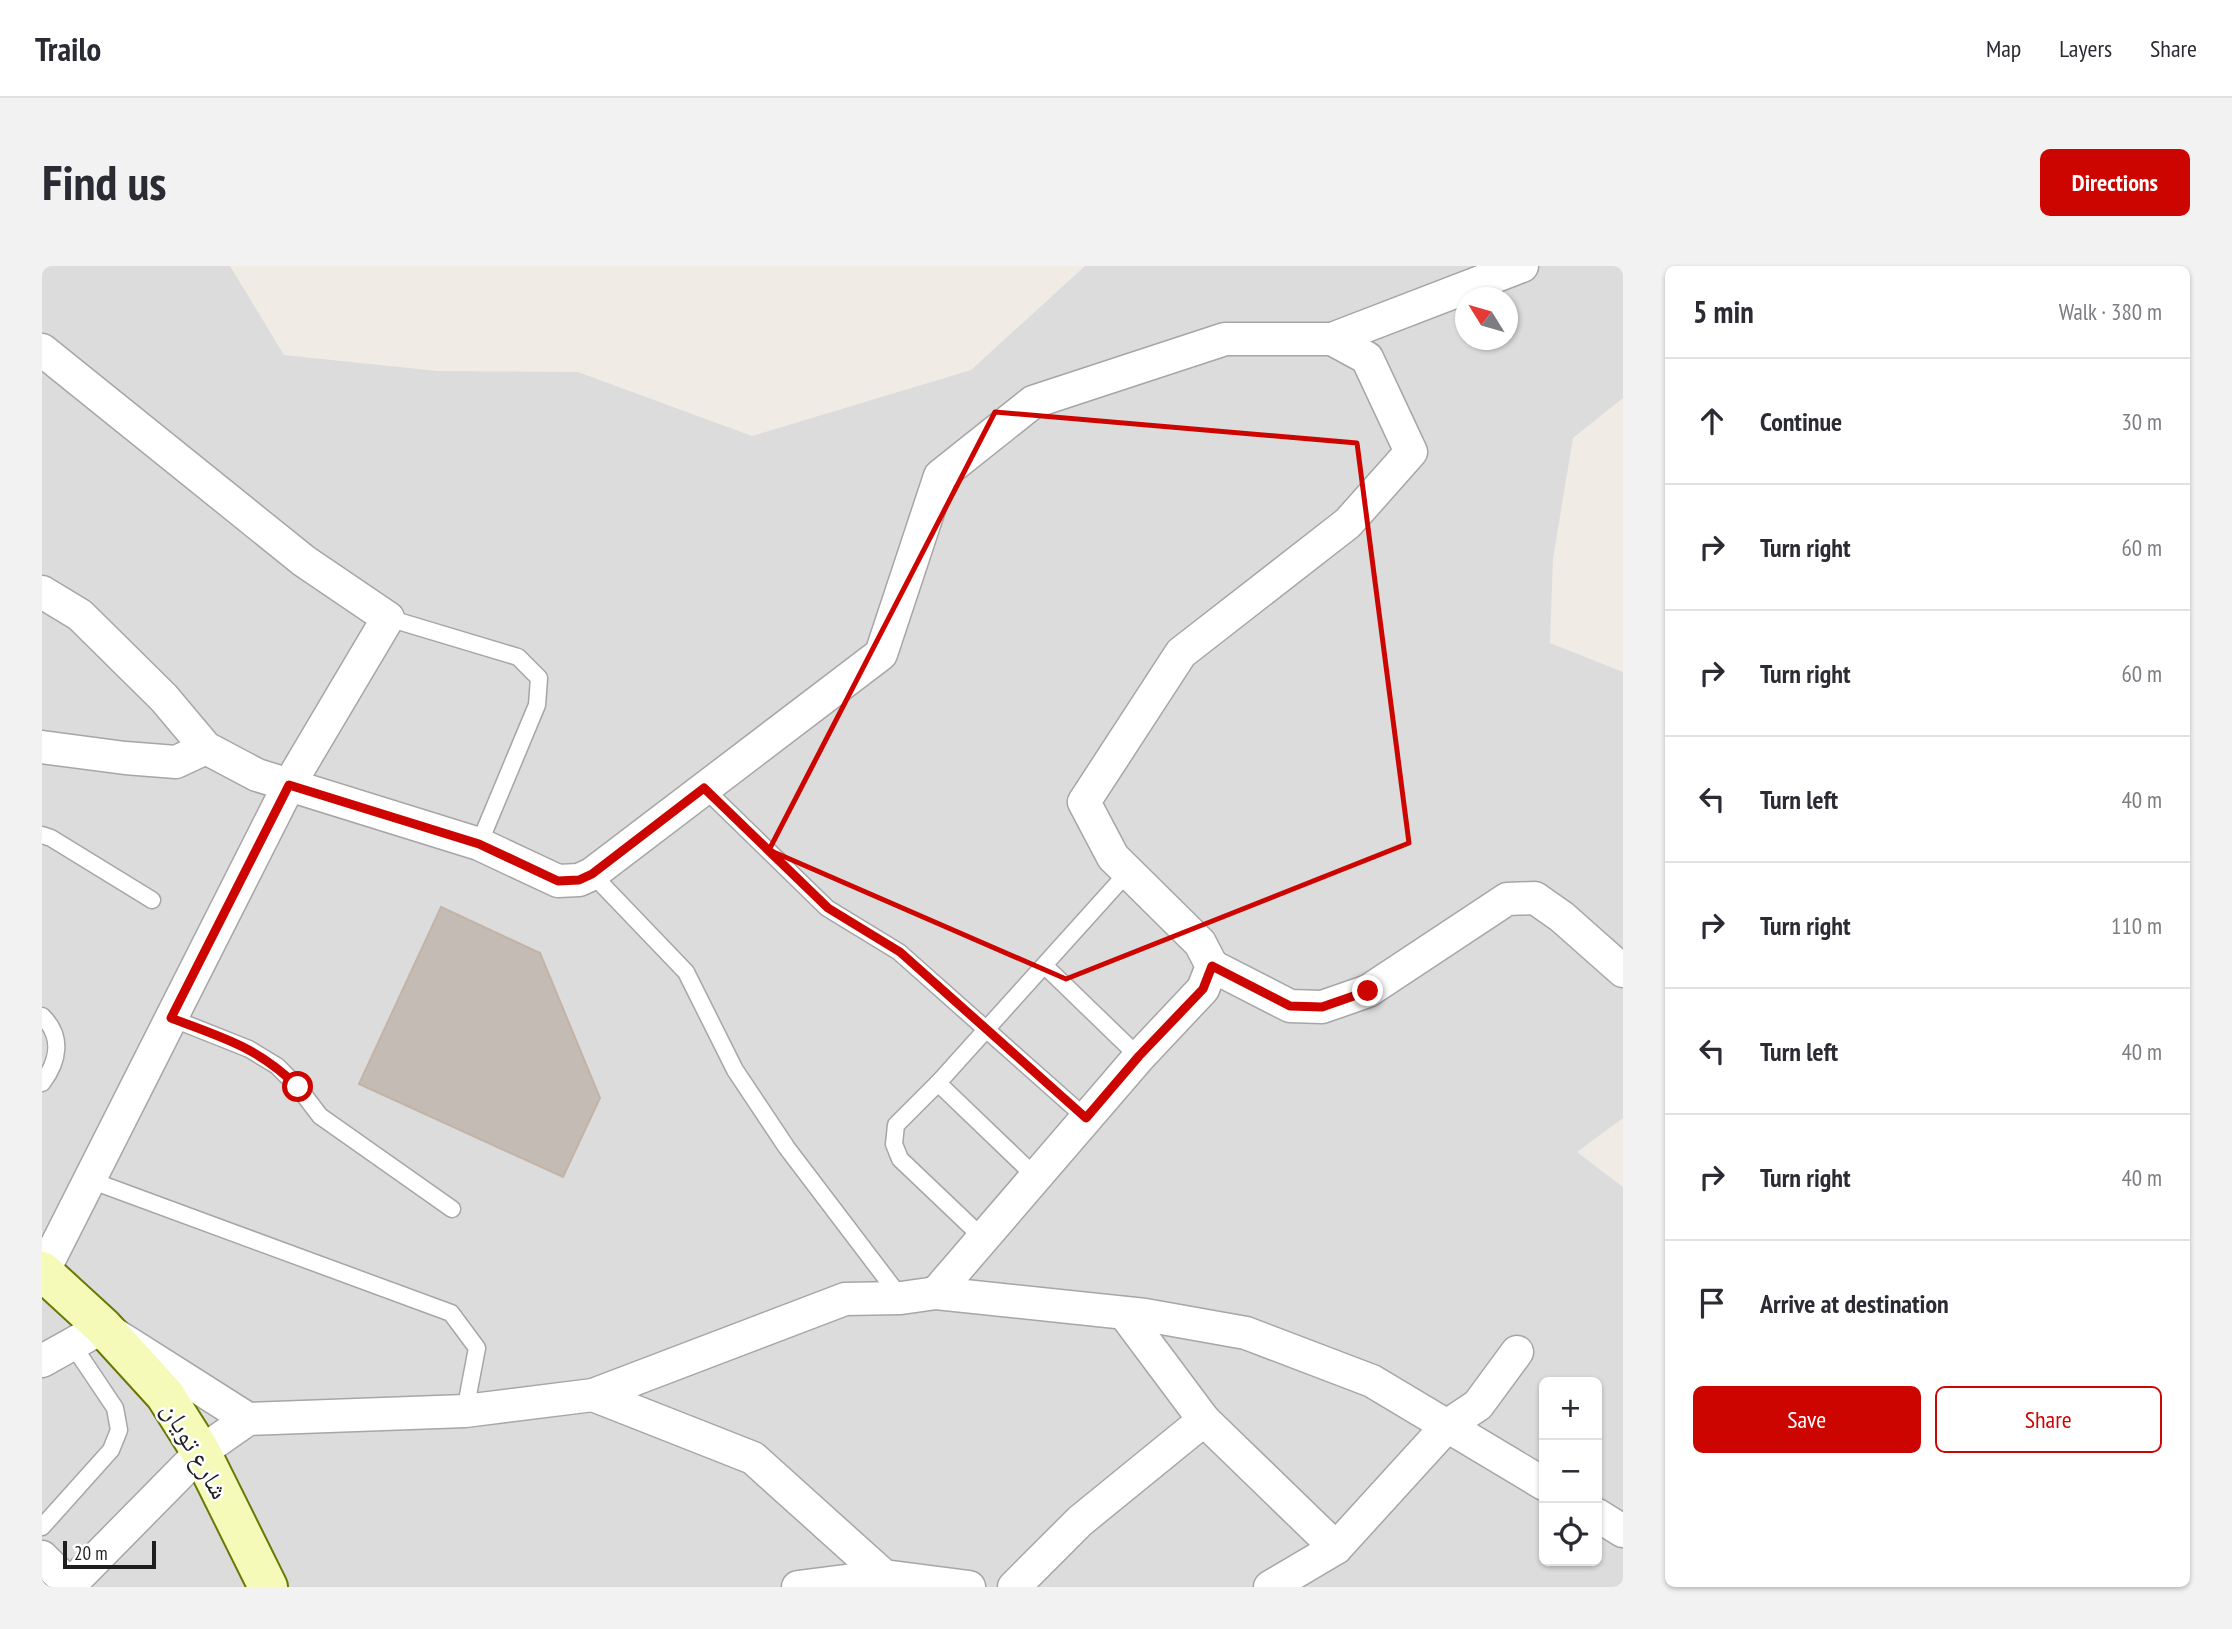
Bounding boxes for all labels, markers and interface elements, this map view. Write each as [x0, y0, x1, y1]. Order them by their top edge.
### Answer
text: Trailo [35, 27, 101, 70]
text: Map [1986, 33, 2021, 64]
text: Layers [2059, 33, 2112, 64]
text: Share [2150, 33, 2197, 64]
button: Directions [2040, 149, 2190, 216]
text: Find us [42, 150, 166, 214]
north arrow [1455, 287, 1518, 350]
text: 5 min [1693, 292, 1754, 331]
text: Walk · 380 m [2059, 297, 2162, 326]
icon: ahead [1693, 402, 1731, 440]
text: Continue [1760, 405, 1842, 438]
text: 30 m [2121, 407, 2162, 436]
icon: right [1693, 528, 1731, 566]
text: Turn right [1760, 531, 1851, 564]
text: 60 m [2121, 533, 2162, 562]
icon: right [1693, 654, 1731, 692]
text: Turn right [1760, 657, 1851, 690]
text: 60 m [2121, 659, 2162, 688]
icon: left [1693, 780, 1731, 818]
text: Turn left [1760, 783, 1838, 816]
text: 40 m [2121, 785, 2162, 814]
icon: right [1693, 906, 1731, 944]
text: Turn right [1760, 909, 1851, 942]
text: 110 m [2111, 911, 2162, 940]
route end [1352, 975, 1383, 1006]
icon: left [1693, 1032, 1731, 1070]
text: Turn left [1760, 1035, 1838, 1068]
text: 40 m [2121, 1037, 2162, 1066]
route start [282, 1071, 313, 1102]
icon: right [1693, 1158, 1731, 1196]
text: Turn right [1760, 1161, 1851, 1194]
text: 40 m [2121, 1163, 2162, 1192]
icon: arrive [1693, 1284, 1731, 1322]
text: Arrive at destination [1760, 1287, 1949, 1320]
map controls [1539, 1377, 1602, 1566]
button: + [1539, 1377, 1602, 1440]
button: Save [1693, 1386, 1921, 1453]
button: Share [1935, 1386, 2162, 1453]
street label: شارع تويان [155, 1396, 237, 1504]
button: − [1539, 1440, 1602, 1503]
button: locate [1539, 1503, 1602, 1566]
scale bar [63, 1538, 156, 1570]
text: 20 m [74, 1541, 108, 1565]

